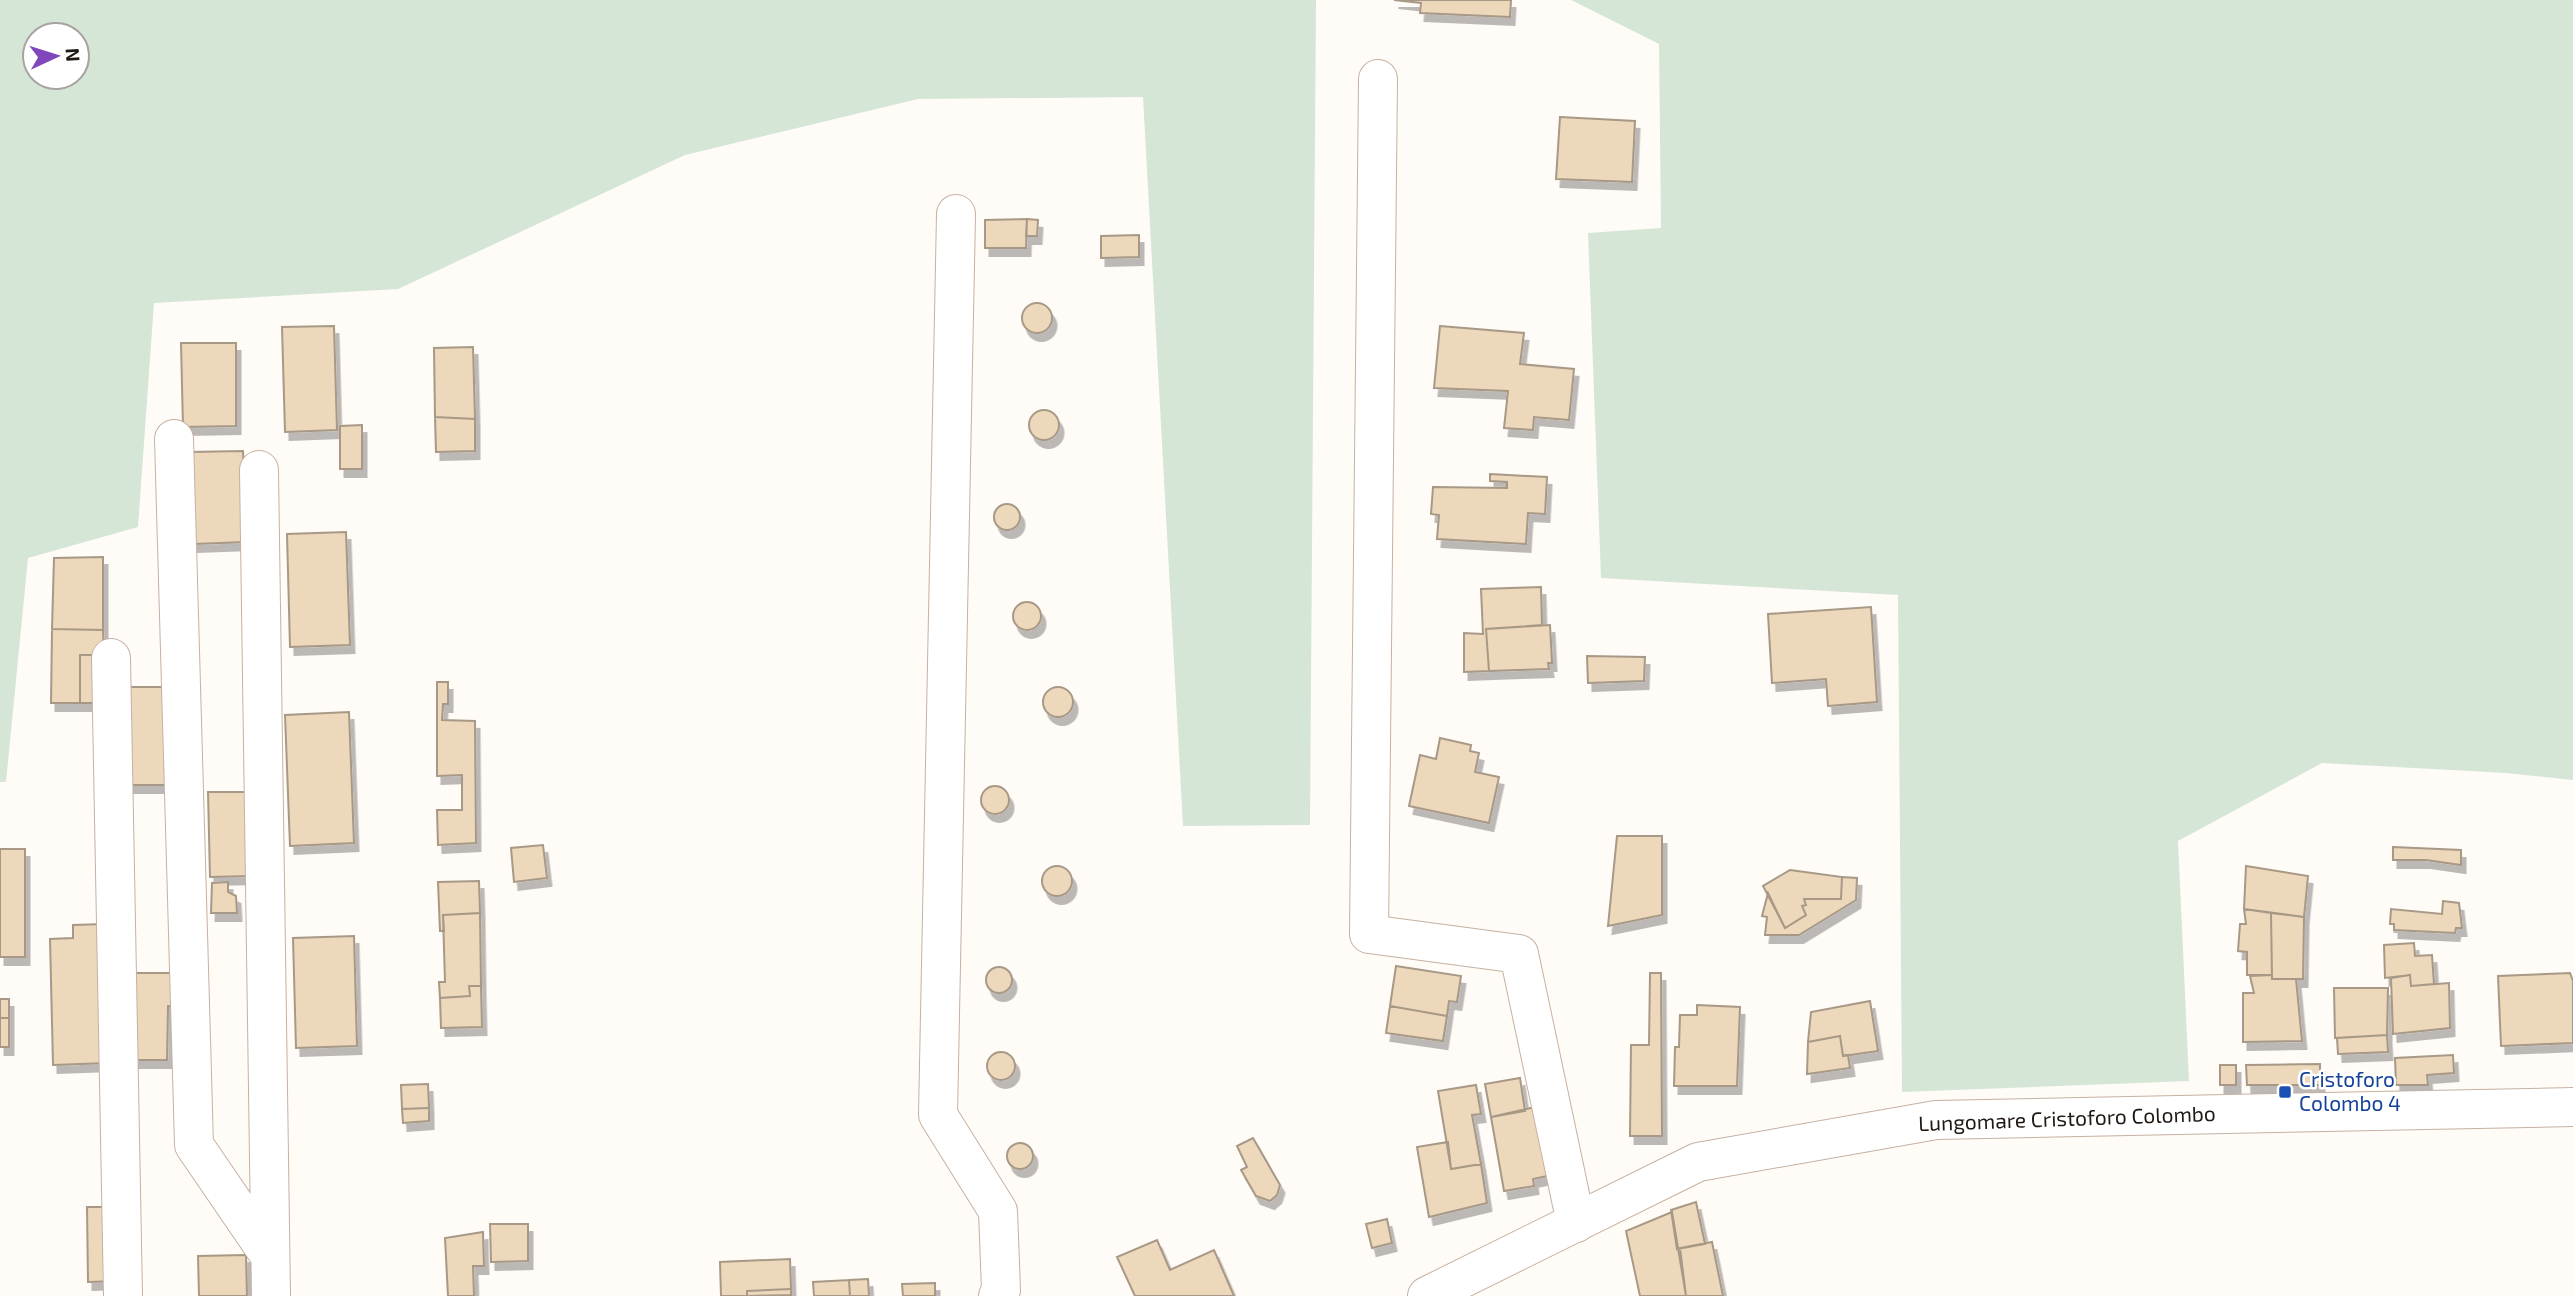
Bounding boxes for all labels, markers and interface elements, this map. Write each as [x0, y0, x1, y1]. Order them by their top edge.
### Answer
north arrow [21, 21, 91, 91]
text: N [62, 47, 85, 62]
place label: Cristoforo Colombo 4 [2299, 1066, 2401, 1115]
marker: Cristoforo Colombo 4 [2277, 1084, 2293, 1100]
street label: Lungomare Cristoforo Colombo [1918, 1100, 2216, 1135]

